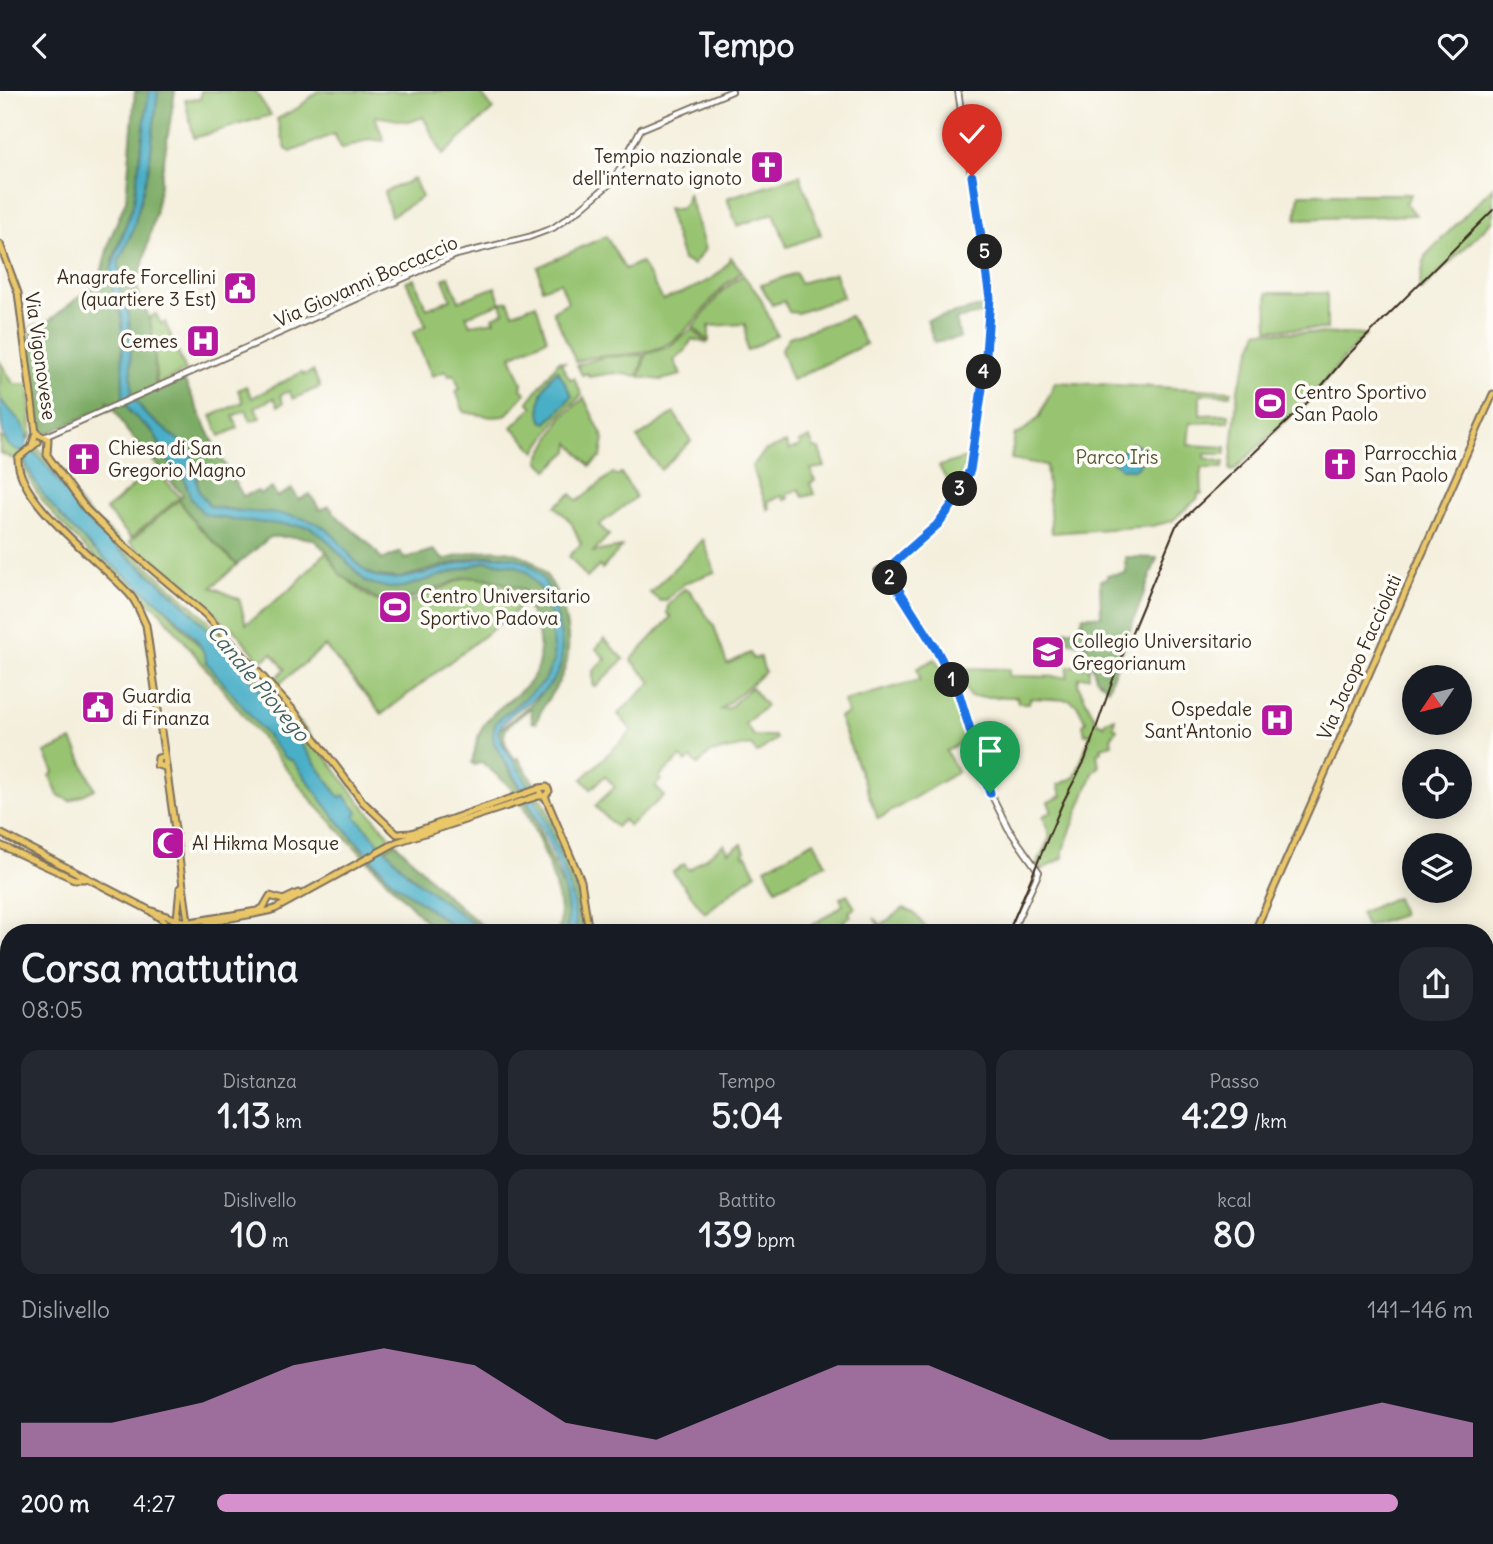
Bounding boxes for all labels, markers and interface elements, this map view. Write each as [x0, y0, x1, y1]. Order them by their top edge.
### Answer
text: Tempo [698, 25, 795, 66]
icon: back [21, 27, 59, 65]
icon: heart [1434, 27, 1472, 65]
pin [942, 104, 1002, 176]
icon: check [953, 115, 991, 153]
place label: Tempio nazionale dell'internato ignoto [572, 144, 742, 190]
church icon: Tempio nazionale dell'internato ignoto [748, 148, 786, 186]
street label: Via Giovanni Boccaccio [271, 230, 461, 332]
pin: 5 [968, 235, 1002, 269]
text: 5 [979, 239, 990, 263]
place label: Anagrafe Forcellini (quartiere 3 Est) [57, 265, 216, 311]
public building icon: Anagrafe Forcellini (quartiere 3 Est) [221, 269, 259, 307]
street label: Via Vigonovese [20, 290, 62, 422]
hospital icon: Cemes [184, 322, 222, 360]
place label: Cemes [120, 329, 178, 353]
pin: 4 [967, 355, 1002, 389]
text: 4 [978, 359, 989, 383]
place label: Centro Sportivo San Paolo [1294, 380, 1427, 426]
sports icon: Centro Sportivo San Paolo [1251, 384, 1289, 422]
place label: Chiesa di San Gregorio Magno [108, 436, 246, 482]
church icon: Chiesa di San Gregorio Magno [65, 440, 103, 478]
place label: Parrocchia San Paolo [1364, 441, 1457, 487]
park label: Parco Iris [1076, 445, 1158, 469]
church icon: Parrocchia San Paolo [1321, 445, 1359, 483]
pin: 3 [942, 471, 978, 507]
text: 3 [954, 476, 965, 500]
pin: 2 [872, 561, 908, 595]
text: 2 [884, 565, 895, 589]
street label: Via Jacopo Facciolati [1312, 571, 1406, 743]
place label: Centro Universitario Sportivo Padova [420, 584, 590, 630]
sports icon: Centro Universitario Sportivo Padova [376, 588, 414, 626]
water label: Canale Piovego [201, 618, 316, 748]
place label: Collegio Universitario Gregorianum [1072, 629, 1252, 675]
school or university icon: Collegio Universitario Gregorianum [1029, 633, 1067, 671]
pin: 1 [934, 663, 970, 697]
north arrow [1402, 665, 1472, 735]
map controls [1402, 665, 1472, 903]
text: 1 [948, 667, 955, 691]
place label: Guardia di Finanza [122, 684, 210, 730]
public building icon: Guardia di Finanza [79, 688, 117, 726]
place label: Ospedale Sant'Antonio [1144, 697, 1252, 743]
hospital icon: Ospedale Sant'Antonio [1258, 701, 1296, 739]
pin [960, 721, 1020, 793]
icon: arrive [971, 732, 1009, 770]
button: locate [1402, 749, 1472, 819]
mosque icon: Al Hikma Mosque [149, 824, 187, 862]
place label: Al Hikma Mosque [192, 831, 339, 855]
button: layers [1402, 833, 1472, 903]
text: Corsa mattutina [21, 945, 298, 992]
button: share [1399, 947, 1473, 1021]
text: 08:05 [21, 995, 83, 1024]
text: Distanza [222, 1069, 297, 1093]
text: Tempo [718, 1069, 776, 1093]
text: Passo [1209, 1069, 1259, 1093]
text: 1.13 [217, 1093, 271, 1137]
text: 5:04 [711, 1093, 783, 1137]
text: 4:29 [1182, 1093, 1249, 1137]
text: km [271, 1109, 302, 1133]
text: /km [1249, 1109, 1287, 1133]
text: Dislivello [223, 1188, 296, 1212]
text: Battito [718, 1188, 776, 1212]
text: kcal [1217, 1188, 1251, 1212]
text: 10 [231, 1212, 268, 1256]
text: 139 [699, 1212, 753, 1256]
text: 80 [1213, 1212, 1256, 1256]
text: m [268, 1228, 289, 1252]
text: bpm [753, 1228, 795, 1252]
text: Dislivello [21, 1295, 110, 1324]
text: 141–146 m [1367, 1295, 1473, 1324]
text: 200 m [21, 1489, 90, 1518]
text: 4:27 [133, 1489, 175, 1518]

